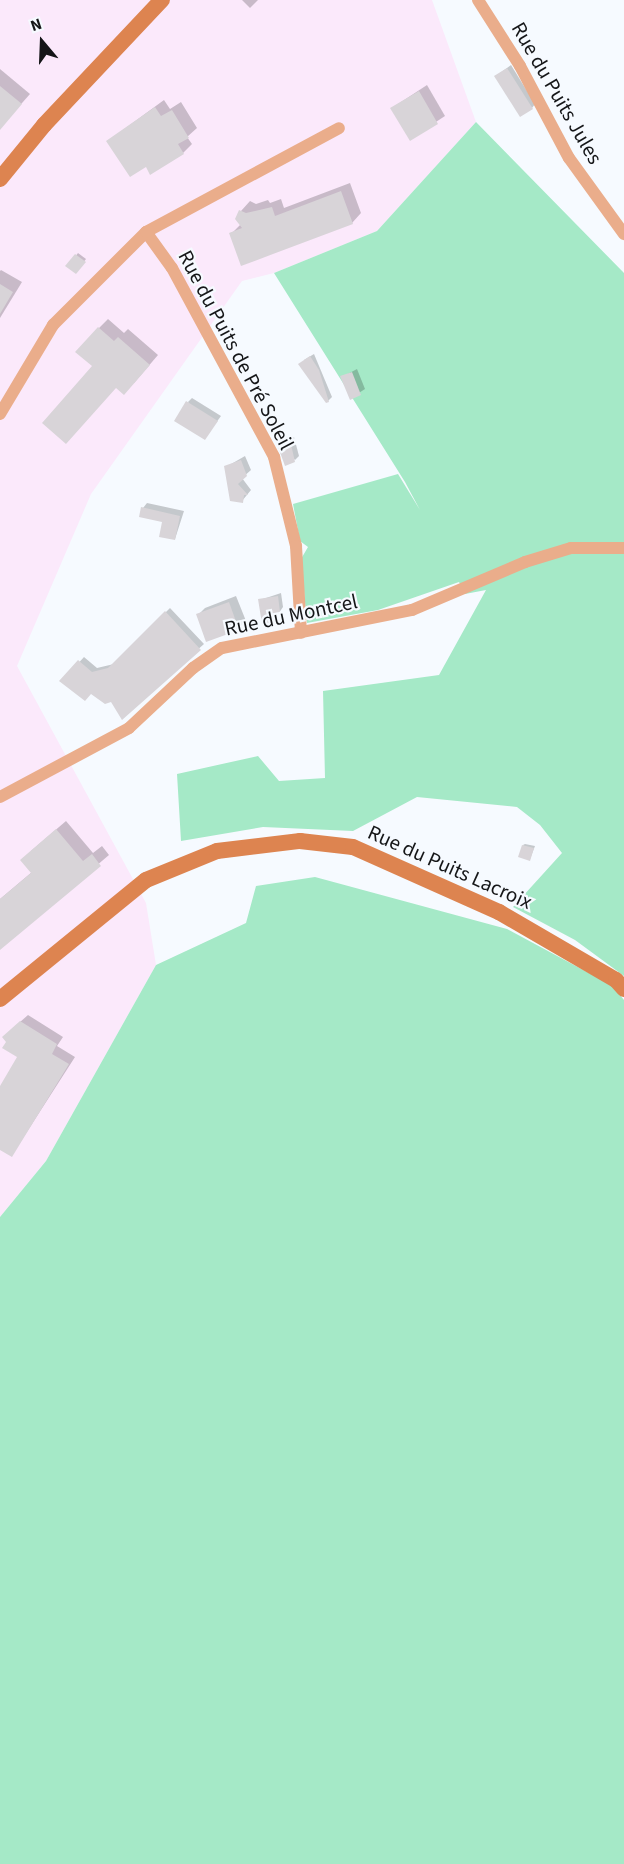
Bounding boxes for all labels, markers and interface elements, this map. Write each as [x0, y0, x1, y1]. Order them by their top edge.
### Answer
north arrow [12, 12, 72, 72]
text: N [28, 13, 45, 37]
street label: Rue du Puits Jules [506, 18, 608, 168]
street label: Rue du Puits de Pré Soleil [173, 246, 299, 454]
street label: Rue du Montcel [222, 589, 360, 641]
street label: Rue du Puits Lacroix [364, 819, 536, 915]

